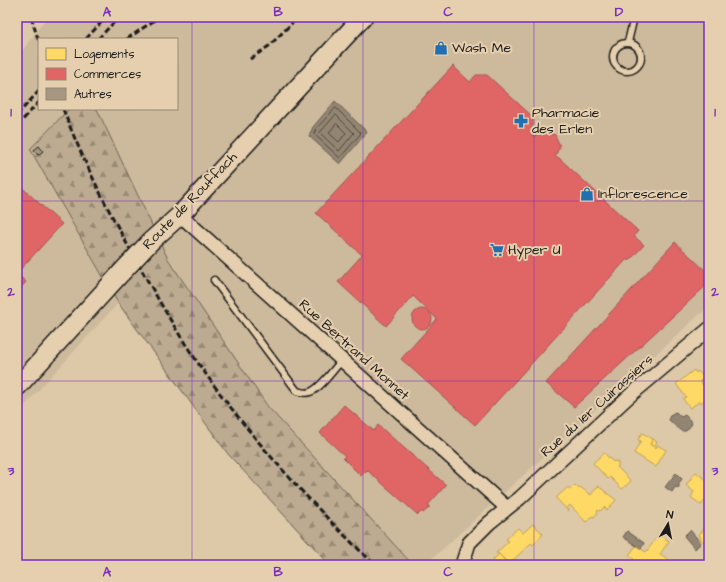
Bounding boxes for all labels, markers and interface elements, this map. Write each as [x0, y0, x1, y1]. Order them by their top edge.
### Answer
text: A [103, 3, 112, 21]
text: B [273, 3, 283, 21]
text: C [443, 3, 453, 21]
text: D [615, 3, 624, 21]
legend [38, 38, 178, 110]
place label: Wash Me [452, 38, 511, 58]
shop icon: Wash Me [433, 40, 449, 56]
text: Logements [74, 46, 134, 64]
text: Commerces [74, 66, 141, 83]
text: Autres [74, 86, 112, 103]
text: 1 [10, 103, 12, 121]
place label: Pharmacie des Erlen [532, 103, 600, 139]
text: 1 [714, 103, 716, 121]
pharmacy icon: Pharmacie des Erlen [513, 113, 529, 129]
street label: Route de Rouffach [138, 148, 242, 254]
place label: Inflorescence [598, 184, 688, 204]
shop icon: Inflorescence [579, 186, 595, 202]
place label: Hyper U [508, 240, 561, 260]
supermarket icon: Hyper U [489, 242, 505, 258]
text: 2 [6, 283, 15, 301]
text: 2 [710, 283, 719, 301]
street label: Rue Bertrand Monnet [294, 295, 414, 405]
street label: Rue du 1er Cuirassiers [536, 350, 658, 462]
text: 3 [7, 462, 15, 480]
text: 3 [711, 462, 719, 480]
north arrow [648, 504, 688, 544]
text: N [665, 507, 674, 523]
text: A [103, 563, 112, 581]
text: B [273, 563, 283, 581]
text: C [443, 563, 453, 581]
text: D [615, 563, 624, 581]

